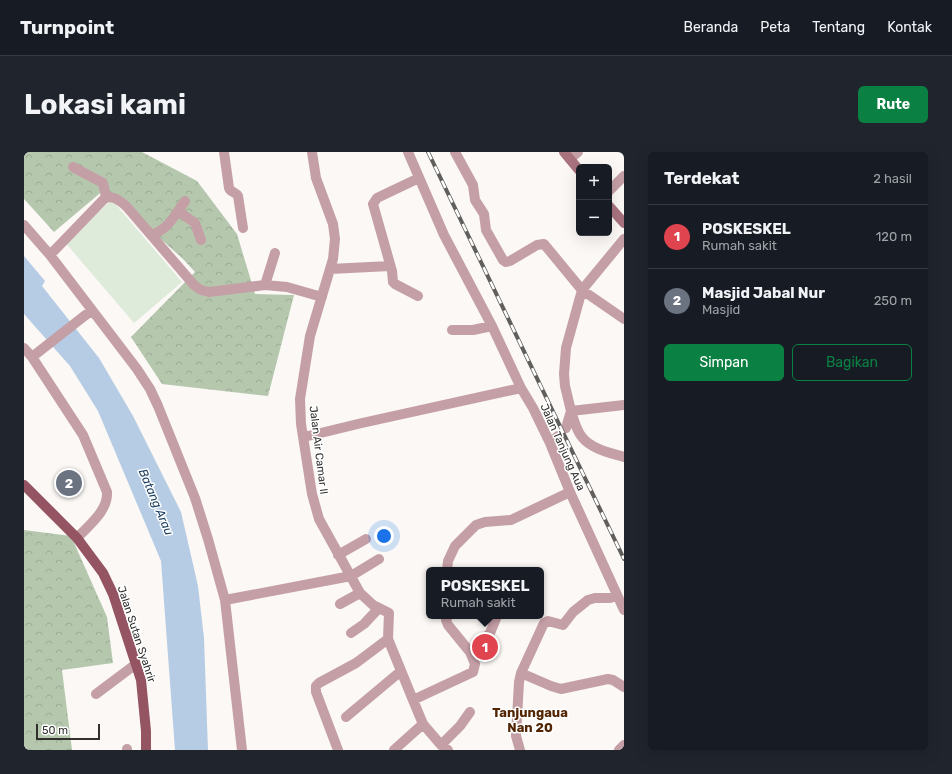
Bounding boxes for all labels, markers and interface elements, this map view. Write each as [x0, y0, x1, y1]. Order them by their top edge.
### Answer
text: Turnpoint [20, 16, 114, 39]
text: Beranda [684, 19, 738, 36]
text: Peta [760, 19, 790, 36]
text: Tentang [812, 19, 865, 36]
text: Kontak [887, 19, 932, 36]
button: Rute [858, 86, 928, 123]
text: Lokasi kami [24, 88, 186, 121]
map controls [576, 164, 612, 236]
button: + [576, 164, 612, 200]
text: Terdekat [664, 168, 739, 188]
text: 2 hasil [873, 171, 912, 186]
button: − [576, 200, 612, 236]
text: POSKESKEL [702, 220, 791, 238]
text: 1 [674, 229, 680, 244]
text: 120 m [876, 229, 912, 244]
text: Rumah sakit [702, 238, 777, 253]
text: Masjid Jabal Nur [702, 284, 825, 302]
text: 2 [673, 293, 681, 308]
text: 250 m [874, 293, 912, 308]
text: Masjid [702, 302, 740, 317]
button: Simpan [664, 344, 784, 381]
button: Bagikan [792, 344, 912, 381]
street label: Jalan Tanjung Aua [537, 402, 588, 493]
street label: Jalan Air Camar II [307, 405, 330, 495]
water label: Batang Arau [136, 467, 176, 537]
pin: 2 [56, 468, 82, 498]
your location [374, 526, 394, 546]
popup [426, 567, 544, 619]
text: POSKESKEL [441, 577, 529, 595]
street label: Jalan Sutan Syahrir [115, 584, 159, 685]
text: Rumah sakit [441, 595, 516, 610]
pin: 1 [472, 632, 498, 662]
district label: Tanjungaua Nan 20 [492, 705, 568, 735]
scale bar [36, 722, 100, 741]
text: 50 m [42, 724, 68, 737]

